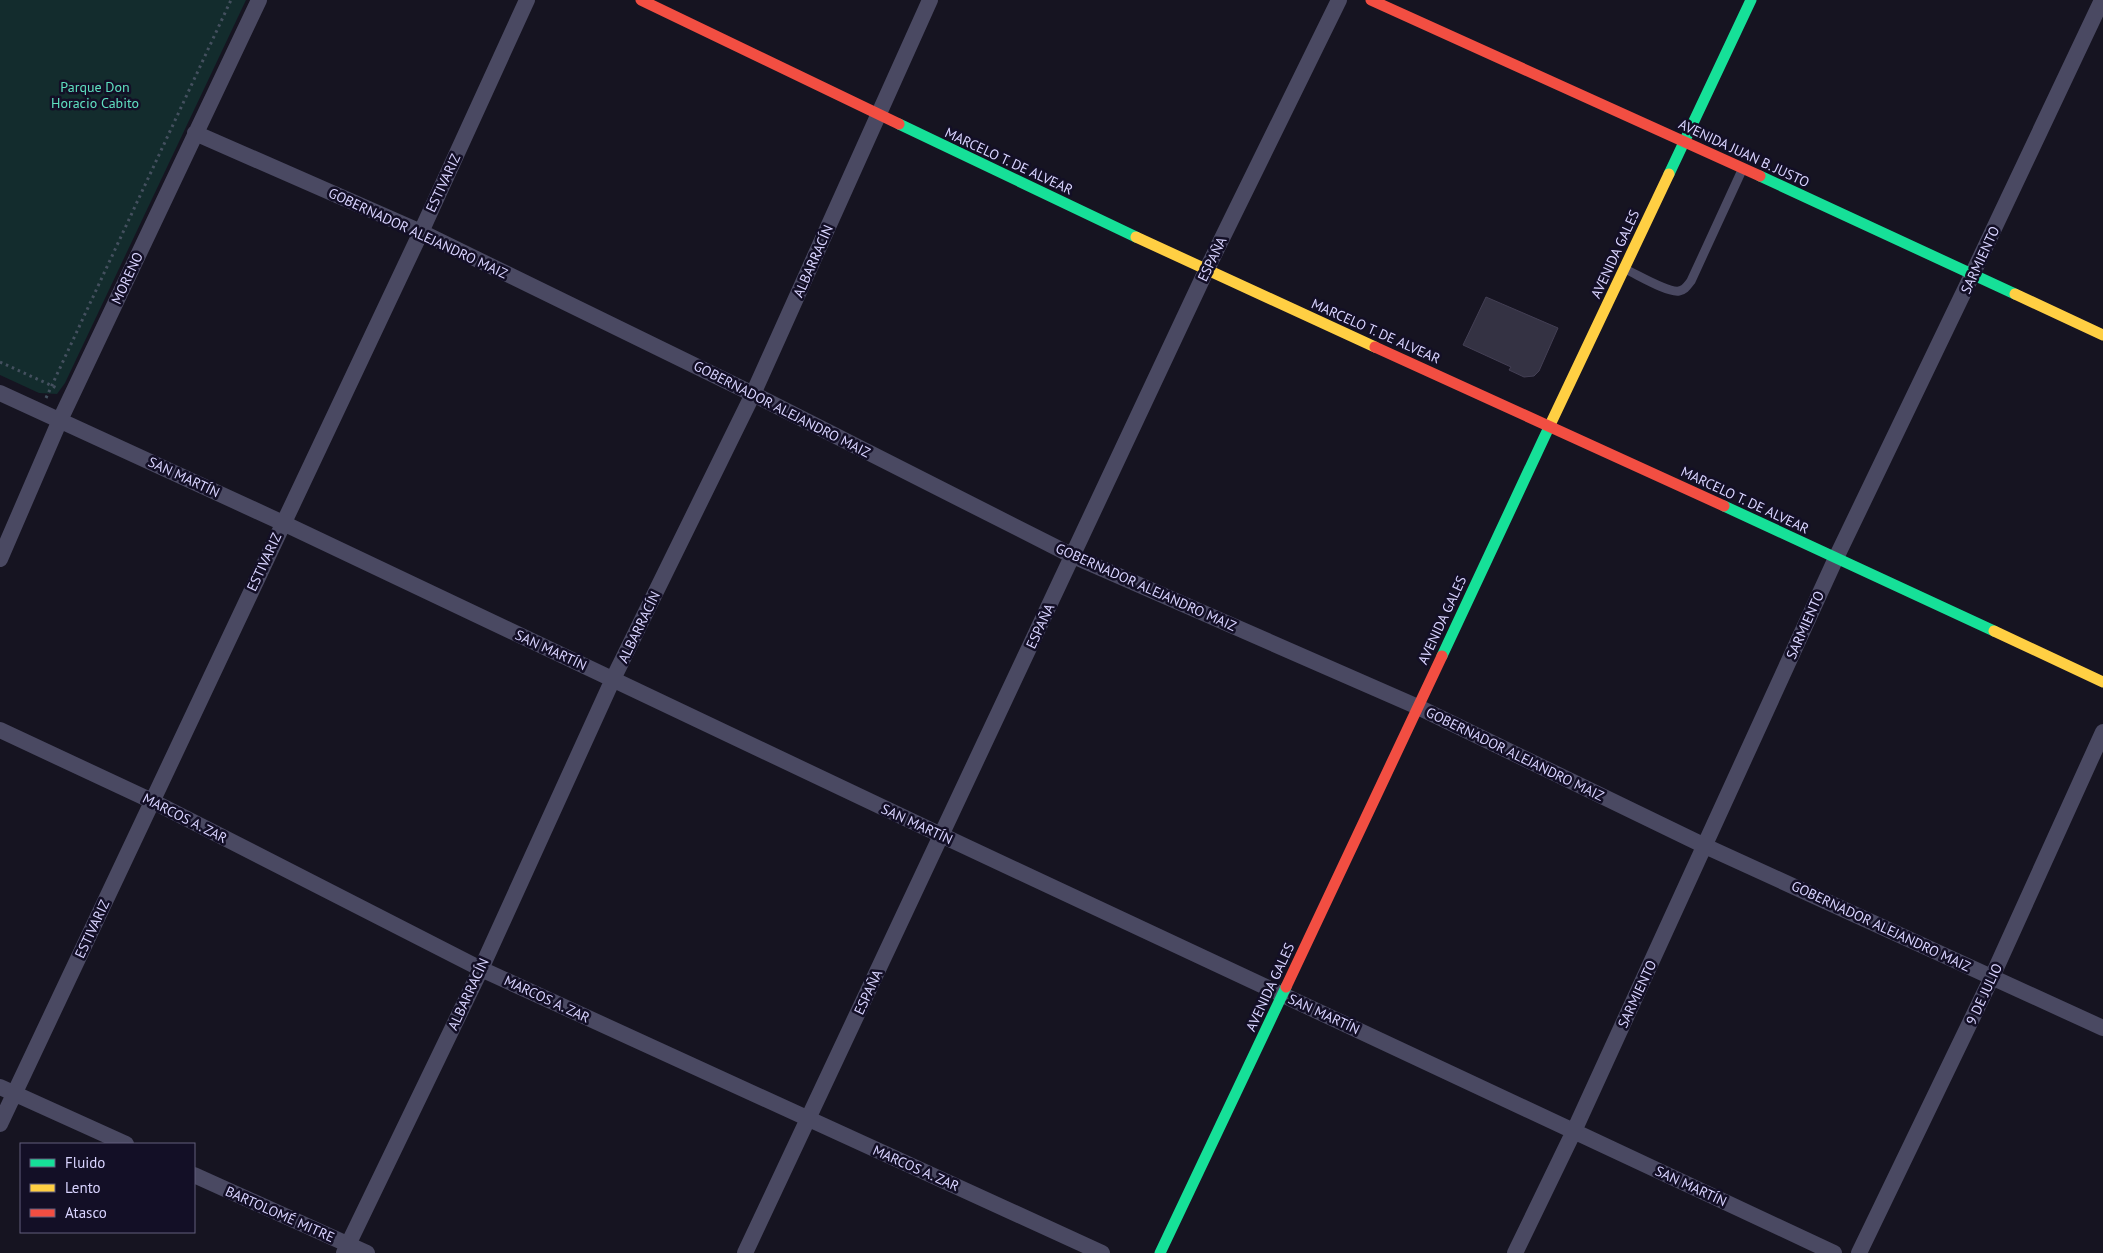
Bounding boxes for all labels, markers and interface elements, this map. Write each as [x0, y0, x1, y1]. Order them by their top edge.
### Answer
park label: Parque Don Horacio Cabito [51, 78, 139, 112]
street label: AVENIDA JUAN B. JUSTO [1676, 115, 1812, 191]
street label: MARCELO T. DE ALVEAR [942, 123, 1076, 199]
street label: ESTIVARIZ [422, 151, 464, 215]
street label: GOBERNADOR ALEJANDRO MAIZ [325, 183, 511, 283]
street label: AVENIDA GALES [1587, 207, 1643, 301]
street label: ALBARRACÍN [789, 222, 837, 300]
street label: SARMIENTO [1956, 223, 2004, 297]
street label: ESPAÑA [1193, 233, 1231, 284]
street label: MORENO [107, 249, 147, 307]
street label: MARCELO T. DE ALVEAR [1309, 294, 1443, 368]
street label: GOBERNADOR ALEJANDRO MAIZ [691, 357, 874, 462]
street label: SAN MARTÍN [145, 453, 223, 501]
street label: MARCELO T. DE ALVEAR [1678, 462, 1812, 538]
street label: ESTIVARIZ [243, 530, 285, 594]
street label: GOBERNADOR ALEJANDRO MAIZ [1053, 539, 1239, 635]
street label: AVENIDA GALES [1414, 573, 1470, 667]
street label: ALBARRACÍN [614, 588, 664, 666]
street label: SARMIENTO [1782, 588, 1828, 662]
street label: ESPAÑA [1022, 600, 1059, 651]
street label: SAN MARTÍN [512, 626, 590, 674]
street label: GOBERNADOR ALEJANDRO MAIZ [1423, 703, 1607, 805]
street label: MARCOS A. ZAR [140, 789, 230, 847]
street label: SAN MARTÍN [878, 800, 956, 848]
street label: GOBERNADOR ALEJANDRO MAIZ [1788, 876, 1974, 976]
street label: ESTIVARIZ [71, 897, 113, 961]
street label: AVENIDA GALES [1242, 940, 1298, 1034]
street label: ALBARRACÍN [443, 955, 493, 1033]
street label: SARMIENTO [1613, 957, 1661, 1031]
street label: 9 DE JULIO [1962, 960, 2006, 1028]
street label: ESPAÑA [850, 966, 887, 1017]
street label: MARCOS A. ZAR [501, 971, 593, 1027]
street label: SAN MARTÍN [1285, 990, 1363, 1038]
street label: MARCOS A. ZAR [870, 1141, 962, 1195]
legend [20, 1143, 195, 1233]
text: Fluido [65, 1153, 105, 1172]
street label: SAN MARTÍN [1652, 1162, 1730, 1210]
text: Lento [65, 1178, 101, 1197]
street label: BARTOLOMÉ MITRE [223, 1182, 337, 1246]
text: Atasco [65, 1203, 107, 1222]

